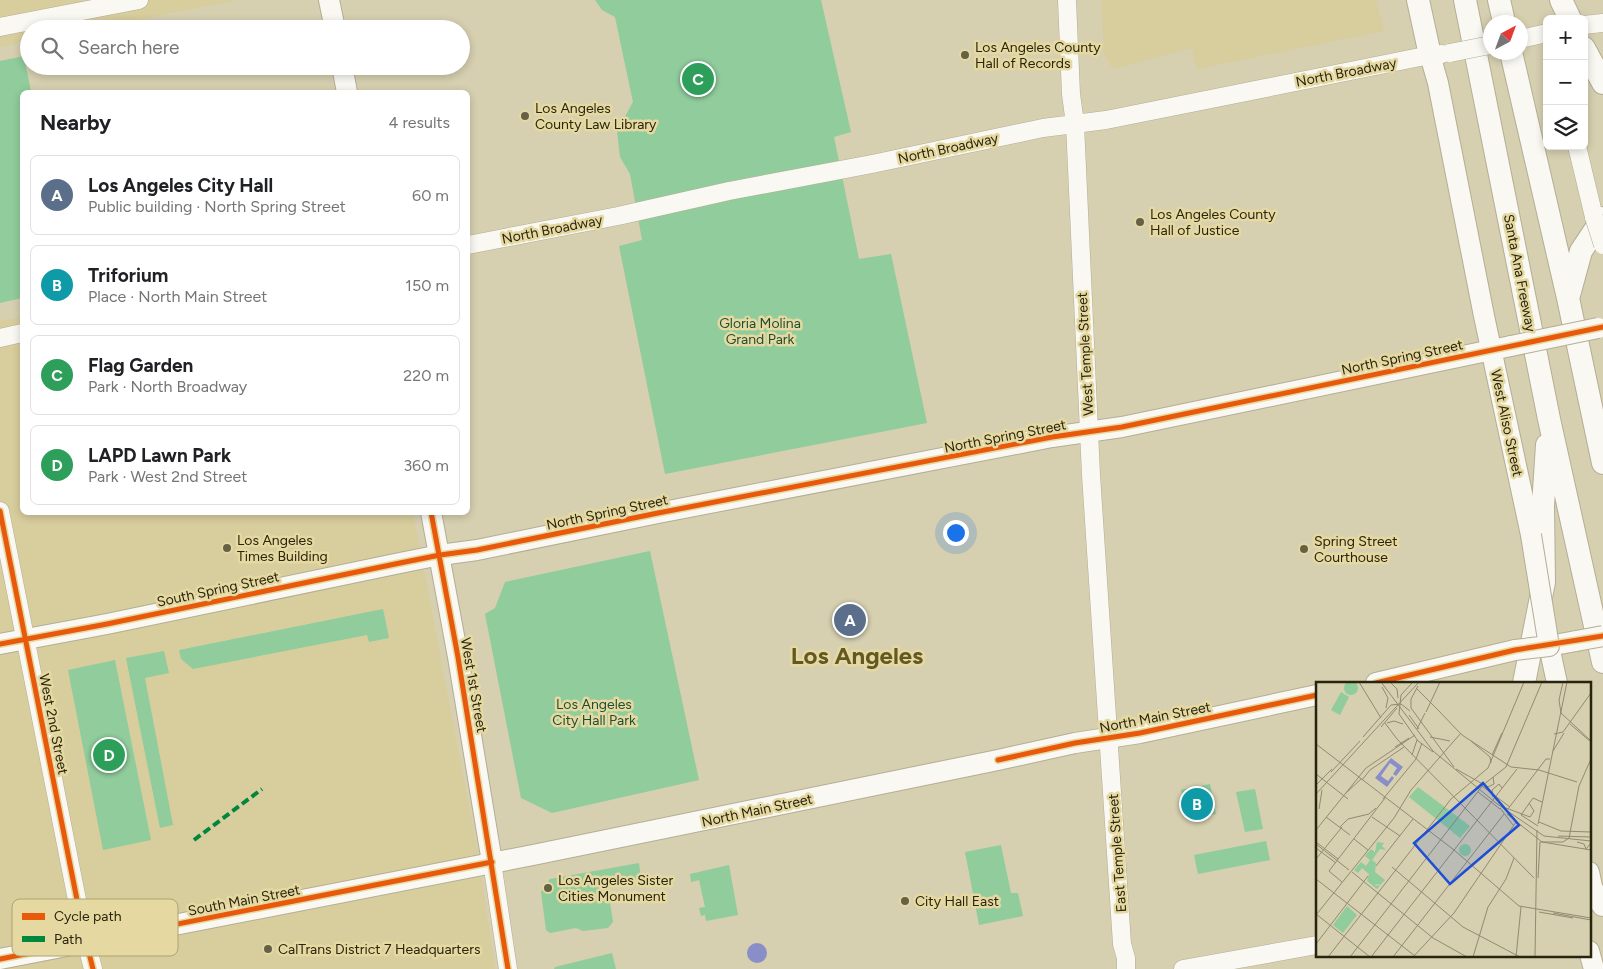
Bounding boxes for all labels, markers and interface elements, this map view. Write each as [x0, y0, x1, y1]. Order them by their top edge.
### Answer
north arrow [1483, 15, 1528, 60]
map controls [1543, 15, 1588, 150]
button: + [1543, 15, 1588, 60]
search box [20, 20, 470, 75]
icon: search [38, 34, 66, 62]
text: Search here [78, 36, 180, 59]
place label: Los Angeles County Hall of Records [975, 39, 1101, 72]
marker: Los Angeles County Hall of Records [959, 49, 971, 61]
street label: North Broadway [1294, 54, 1399, 91]
pin: C [682, 60, 714, 98]
button: − [1543, 60, 1588, 105]
place label: Los Angeles County Law Library [535, 100, 657, 133]
button: layers [1543, 105, 1588, 150]
text: Nearby [40, 110, 111, 135]
marker: Los Angeles County Law Library [519, 110, 531, 122]
text: 4 results [389, 113, 450, 132]
street label: North Broadway [896, 129, 1000, 167]
text: Los Angeles City Hall [88, 174, 273, 197]
text: A [51, 186, 63, 205]
text: 60 m [412, 186, 449, 205]
text: Public building · North Spring Street [88, 197, 346, 216]
place label: Los Angeles County Hall of Justice [1150, 206, 1276, 239]
street label: North Broadway [500, 211, 605, 248]
street label: Santa Ana Freeway [1500, 213, 1539, 334]
marker: Los Angeles County Hall of Justice [1134, 216, 1146, 228]
text: Triforium [88, 264, 168, 287]
text: B [52, 276, 62, 295]
text: 150 m [405, 276, 449, 295]
text: Place · North Main Street [88, 287, 267, 306]
street label: West Temple Street [1074, 292, 1097, 416]
park label: Gloria Molina Grand Park [719, 315, 801, 348]
street label: North Spring Street [1340, 336, 1464, 379]
text: Flag Garden [88, 354, 193, 377]
text: C [51, 366, 63, 385]
text: 220 m [403, 366, 449, 385]
street label: West Aliso Street [1487, 368, 1526, 478]
text: Park · North Broadway [88, 377, 247, 396]
street label: North Spring Street [943, 416, 1067, 457]
text: LAPD Lawn Park [88, 444, 231, 467]
text: D [51, 456, 63, 475]
text: 360 m [403, 456, 449, 475]
text: Park · West 2nd Street [88, 467, 247, 486]
street label: North Spring Street [545, 491, 669, 534]
your location [943, 520, 969, 546]
place label: Los Angeles Times Building [237, 532, 328, 565]
place label: Spring Street Courthouse [1314, 533, 1398, 566]
marker: Los Angeles Times Building [221, 542, 233, 554]
marker: Spring Street Courthouse [1298, 543, 1310, 555]
street label: South Spring Street [155, 568, 281, 611]
pin: A [834, 601, 866, 639]
street label: West 1st Street [457, 636, 490, 734]
district label: Los Angeles [791, 641, 923, 670]
street label: West 2nd Street [35, 672, 72, 776]
inset map [1316, 682, 1590, 956]
park label: Los Angeles City Hall Park [552, 696, 636, 729]
street label: North Main Street [1098, 698, 1212, 737]
pin: D [93, 736, 125, 774]
pin: B [1181, 785, 1213, 823]
street label: North Main Street [700, 790, 814, 831]
street label: East Temple Street [1105, 793, 1130, 913]
place label: Los Angeles Sister Cities Monument [558, 872, 674, 905]
street label: South Main Street [187, 881, 302, 920]
marker: Los Angeles Sister Cities Monument [542, 882, 554, 894]
place label: City Hall East [915, 893, 999, 910]
marker: City Hall East [899, 895, 911, 907]
legend [12, 899, 178, 956]
text: Cycle path [54, 908, 122, 925]
text: Path [54, 931, 82, 948]
place label: CalTrans District 7 Headquarters [278, 941, 480, 958]
marker: CalTrans District 7 Headquarters [262, 943, 274, 955]

